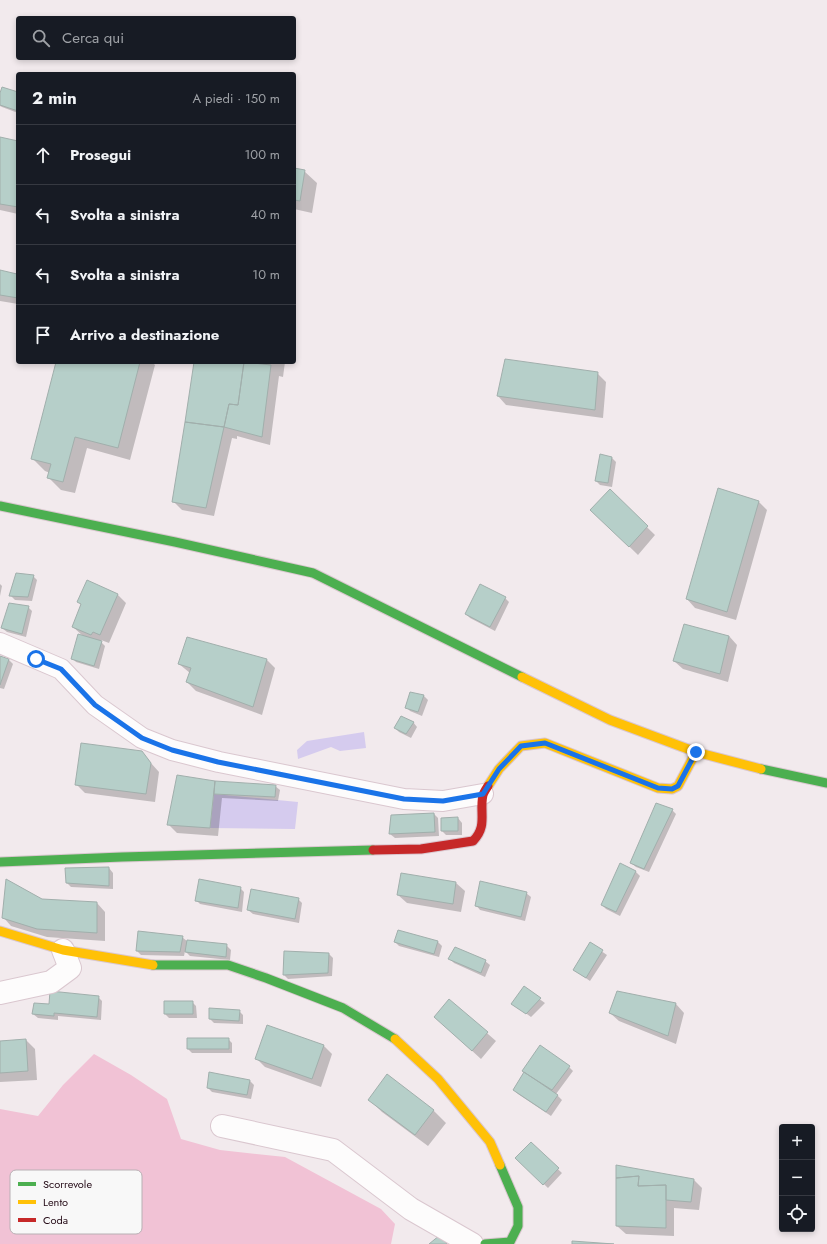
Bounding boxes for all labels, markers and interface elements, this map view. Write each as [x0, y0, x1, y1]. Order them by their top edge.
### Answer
search box [16, 16, 296, 60]
icon: search [30, 27, 52, 49]
text: Cerca qui [62, 27, 124, 49]
text: 2 min [32, 86, 77, 110]
text: A piedi · 150 m [193, 89, 280, 108]
icon: ahead [32, 144, 54, 166]
text: Prosegui [70, 144, 131, 166]
text: 100 m [245, 145, 280, 164]
icon: left [32, 204, 54, 226]
text: Svolta a sinistra [70, 204, 180, 226]
text: 40 m [251, 205, 280, 224]
icon: left [32, 264, 54, 286]
text: Svolta a sinistra [70, 264, 180, 286]
text: 10 m [252, 265, 280, 284]
icon: arrive [32, 324, 54, 346]
text: Arrivo a destinazione [70, 324, 219, 346]
route start [27, 650, 45, 668]
route end [687, 743, 705, 761]
map controls [779, 1124, 815, 1232]
button: + [779, 1124, 815, 1160]
button: − [779, 1160, 815, 1196]
legend [10, 1170, 142, 1234]
text: Scorrevole [43, 1176, 92, 1192]
text: Lento [43, 1194, 68, 1210]
button: locate [779, 1196, 815, 1232]
text: Coda [43, 1212, 68, 1228]

